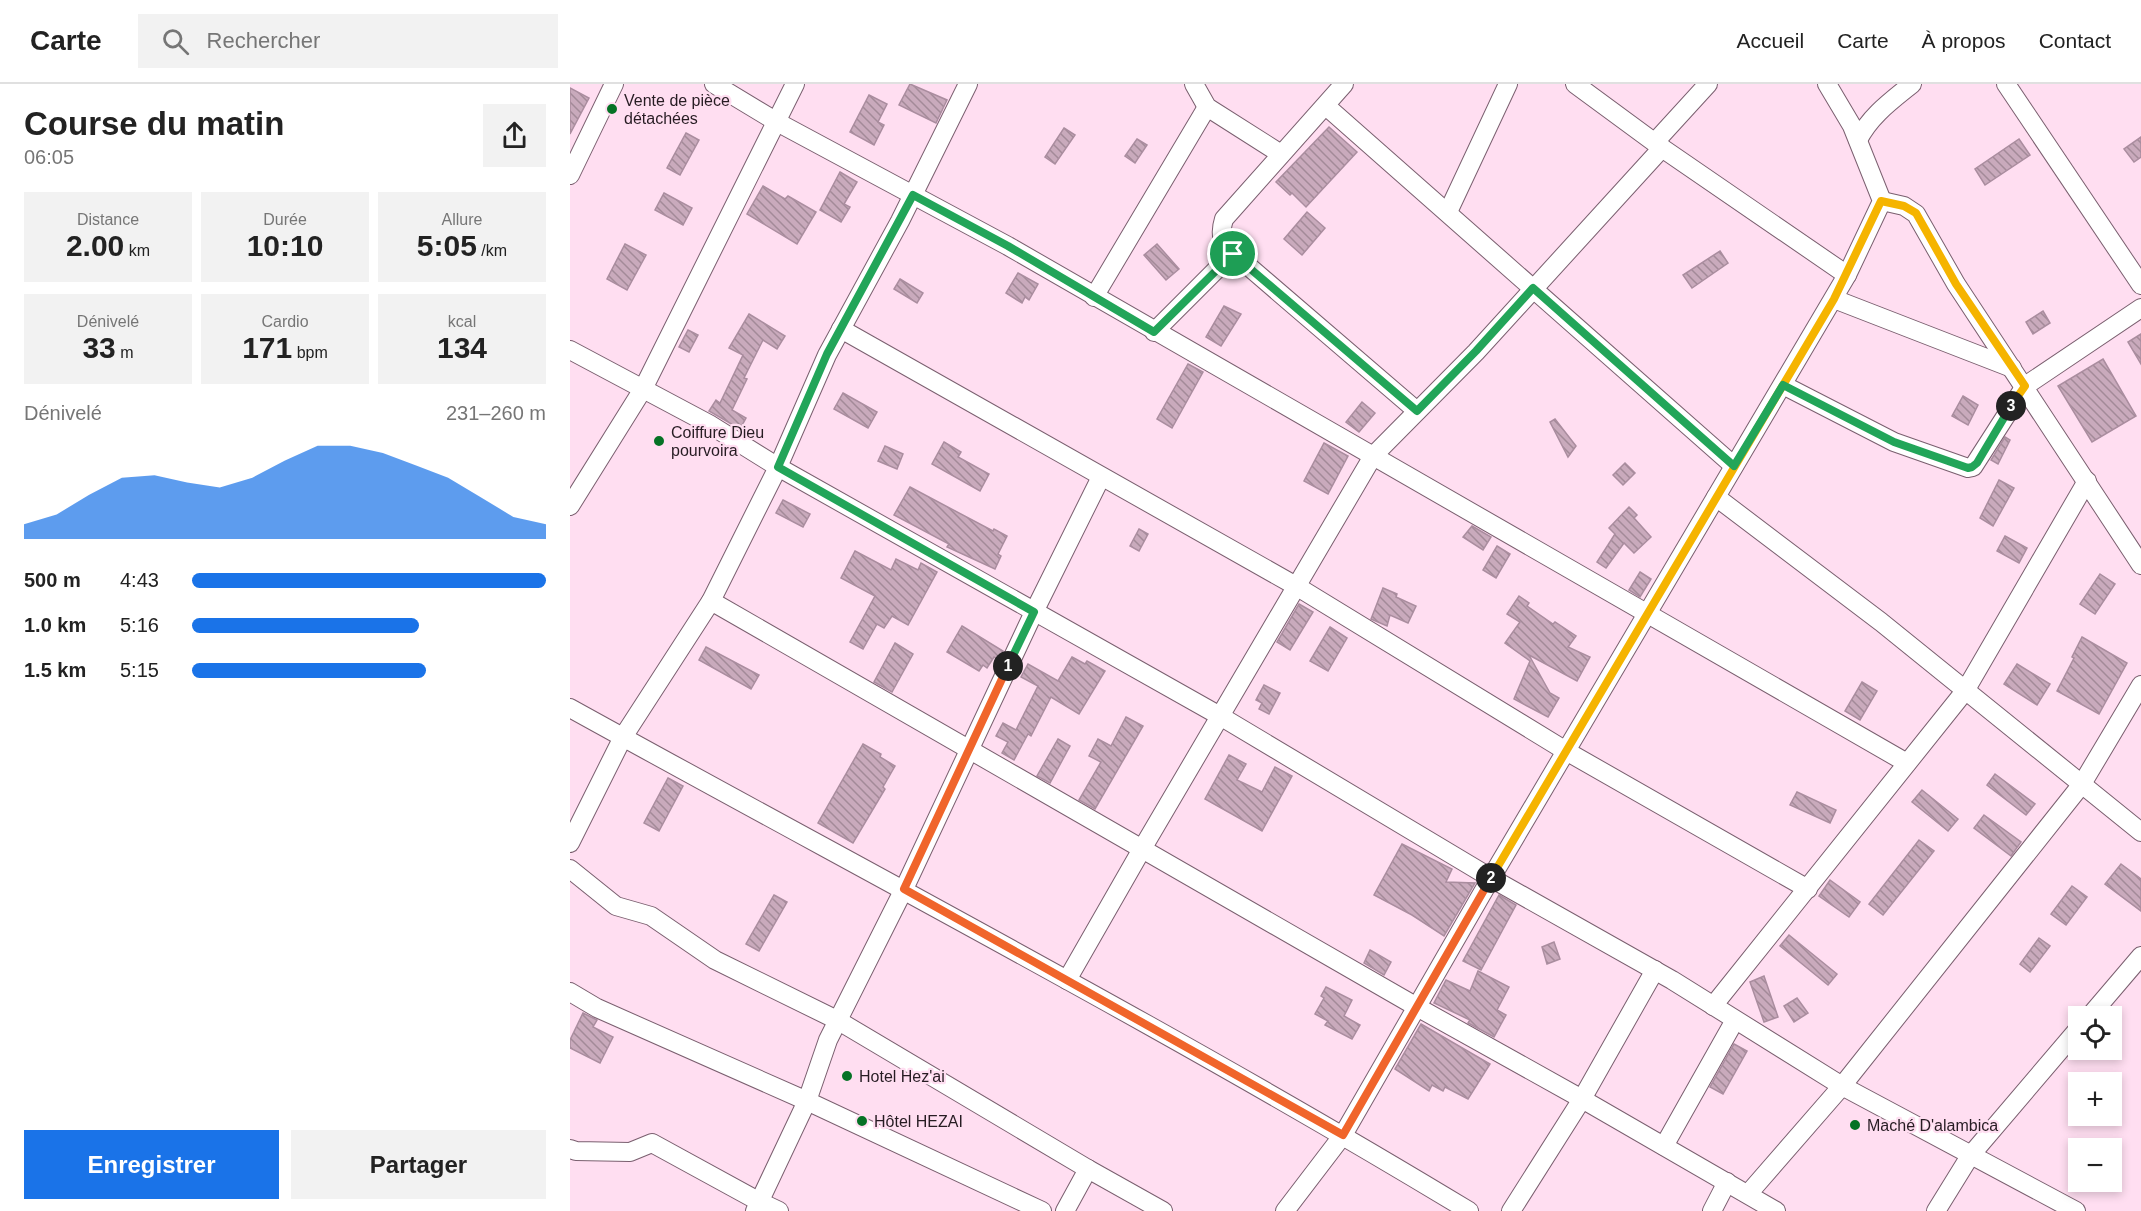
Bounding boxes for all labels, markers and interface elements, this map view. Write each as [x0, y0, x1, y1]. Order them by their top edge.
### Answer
search box [138, 14, 558, 68]
text: Carte [30, 25, 102, 56]
icon: search [159, 25, 192, 58]
text: Rechercher [207, 28, 320, 53]
text: Accueil [1737, 29, 1804, 52]
text: Carte [1837, 29, 1889, 52]
text: À propos [1922, 29, 2006, 52]
text: Contact [2039, 29, 2111, 52]
place label: Vente de pièce détachées [624, 92, 730, 127]
marker: Vente de pièce détachées [605, 102, 619, 116]
button: share [483, 104, 546, 167]
text: Course du matin [24, 105, 284, 142]
text: 06:05 [24, 146, 74, 168]
text: Distance [77, 211, 139, 228]
text: Durée [263, 211, 307, 228]
text: Allure [442, 211, 482, 228]
pin [1207, 228, 1258, 279]
text: 2.00 [66, 229, 124, 262]
text: 10:10 [247, 229, 323, 262]
text: 5:05 [417, 229, 477, 262]
icon: arrive [1216, 237, 1249, 270]
text: km [124, 242, 150, 259]
text: /km [477, 242, 507, 259]
text: Dénivelé [77, 313, 139, 330]
text: Cardio [261, 313, 309, 330]
text: kcal [448, 313, 476, 330]
text: 33 [82, 331, 116, 364]
text: 171 [242, 331, 292, 364]
text: 134 [437, 331, 487, 364]
text: m [116, 344, 134, 361]
text: bpm [292, 344, 328, 361]
pin: 3 [1996, 391, 2026, 421]
text: 3 [2007, 397, 2015, 414]
text: Dénivelé [24, 402, 102, 424]
text: 231–260 m [446, 402, 546, 424]
place label: Coiffure Dieu pourvoira [671, 424, 764, 459]
marker: Coiffure Dieu pourvoira [652, 434, 666, 448]
text: 500 m [24, 569, 81, 591]
text: 4:43 [120, 569, 159, 591]
text: 1.0 km [24, 614, 86, 636]
text: 5:16 [120, 614, 159, 636]
pin: 1 [993, 651, 1023, 681]
text: 1 [1004, 657, 1012, 674]
text: 1.5 km [24, 659, 86, 681]
text: 5:15 [120, 659, 159, 681]
pin: 2 [1476, 863, 1506, 893]
text: 2 [1487, 869, 1495, 886]
map controls [2068, 1006, 2122, 1192]
button: locate [2068, 1006, 2122, 1060]
place label: Hotel Hez'ai [859, 1068, 945, 1085]
marker: Hotel Hez'ai [840, 1069, 854, 1083]
button: + [2068, 1072, 2122, 1126]
place label: Hôtel HEZAI [874, 1113, 963, 1130]
marker: Hôtel HEZAI [855, 1114, 869, 1128]
place label: Maché D'alambica [1867, 1117, 1998, 1134]
marker: Maché D'alambica [1848, 1118, 1862, 1132]
button: Enregistrer [24, 1130, 279, 1199]
button: Partager [291, 1130, 546, 1199]
button: − [2068, 1138, 2122, 1192]

